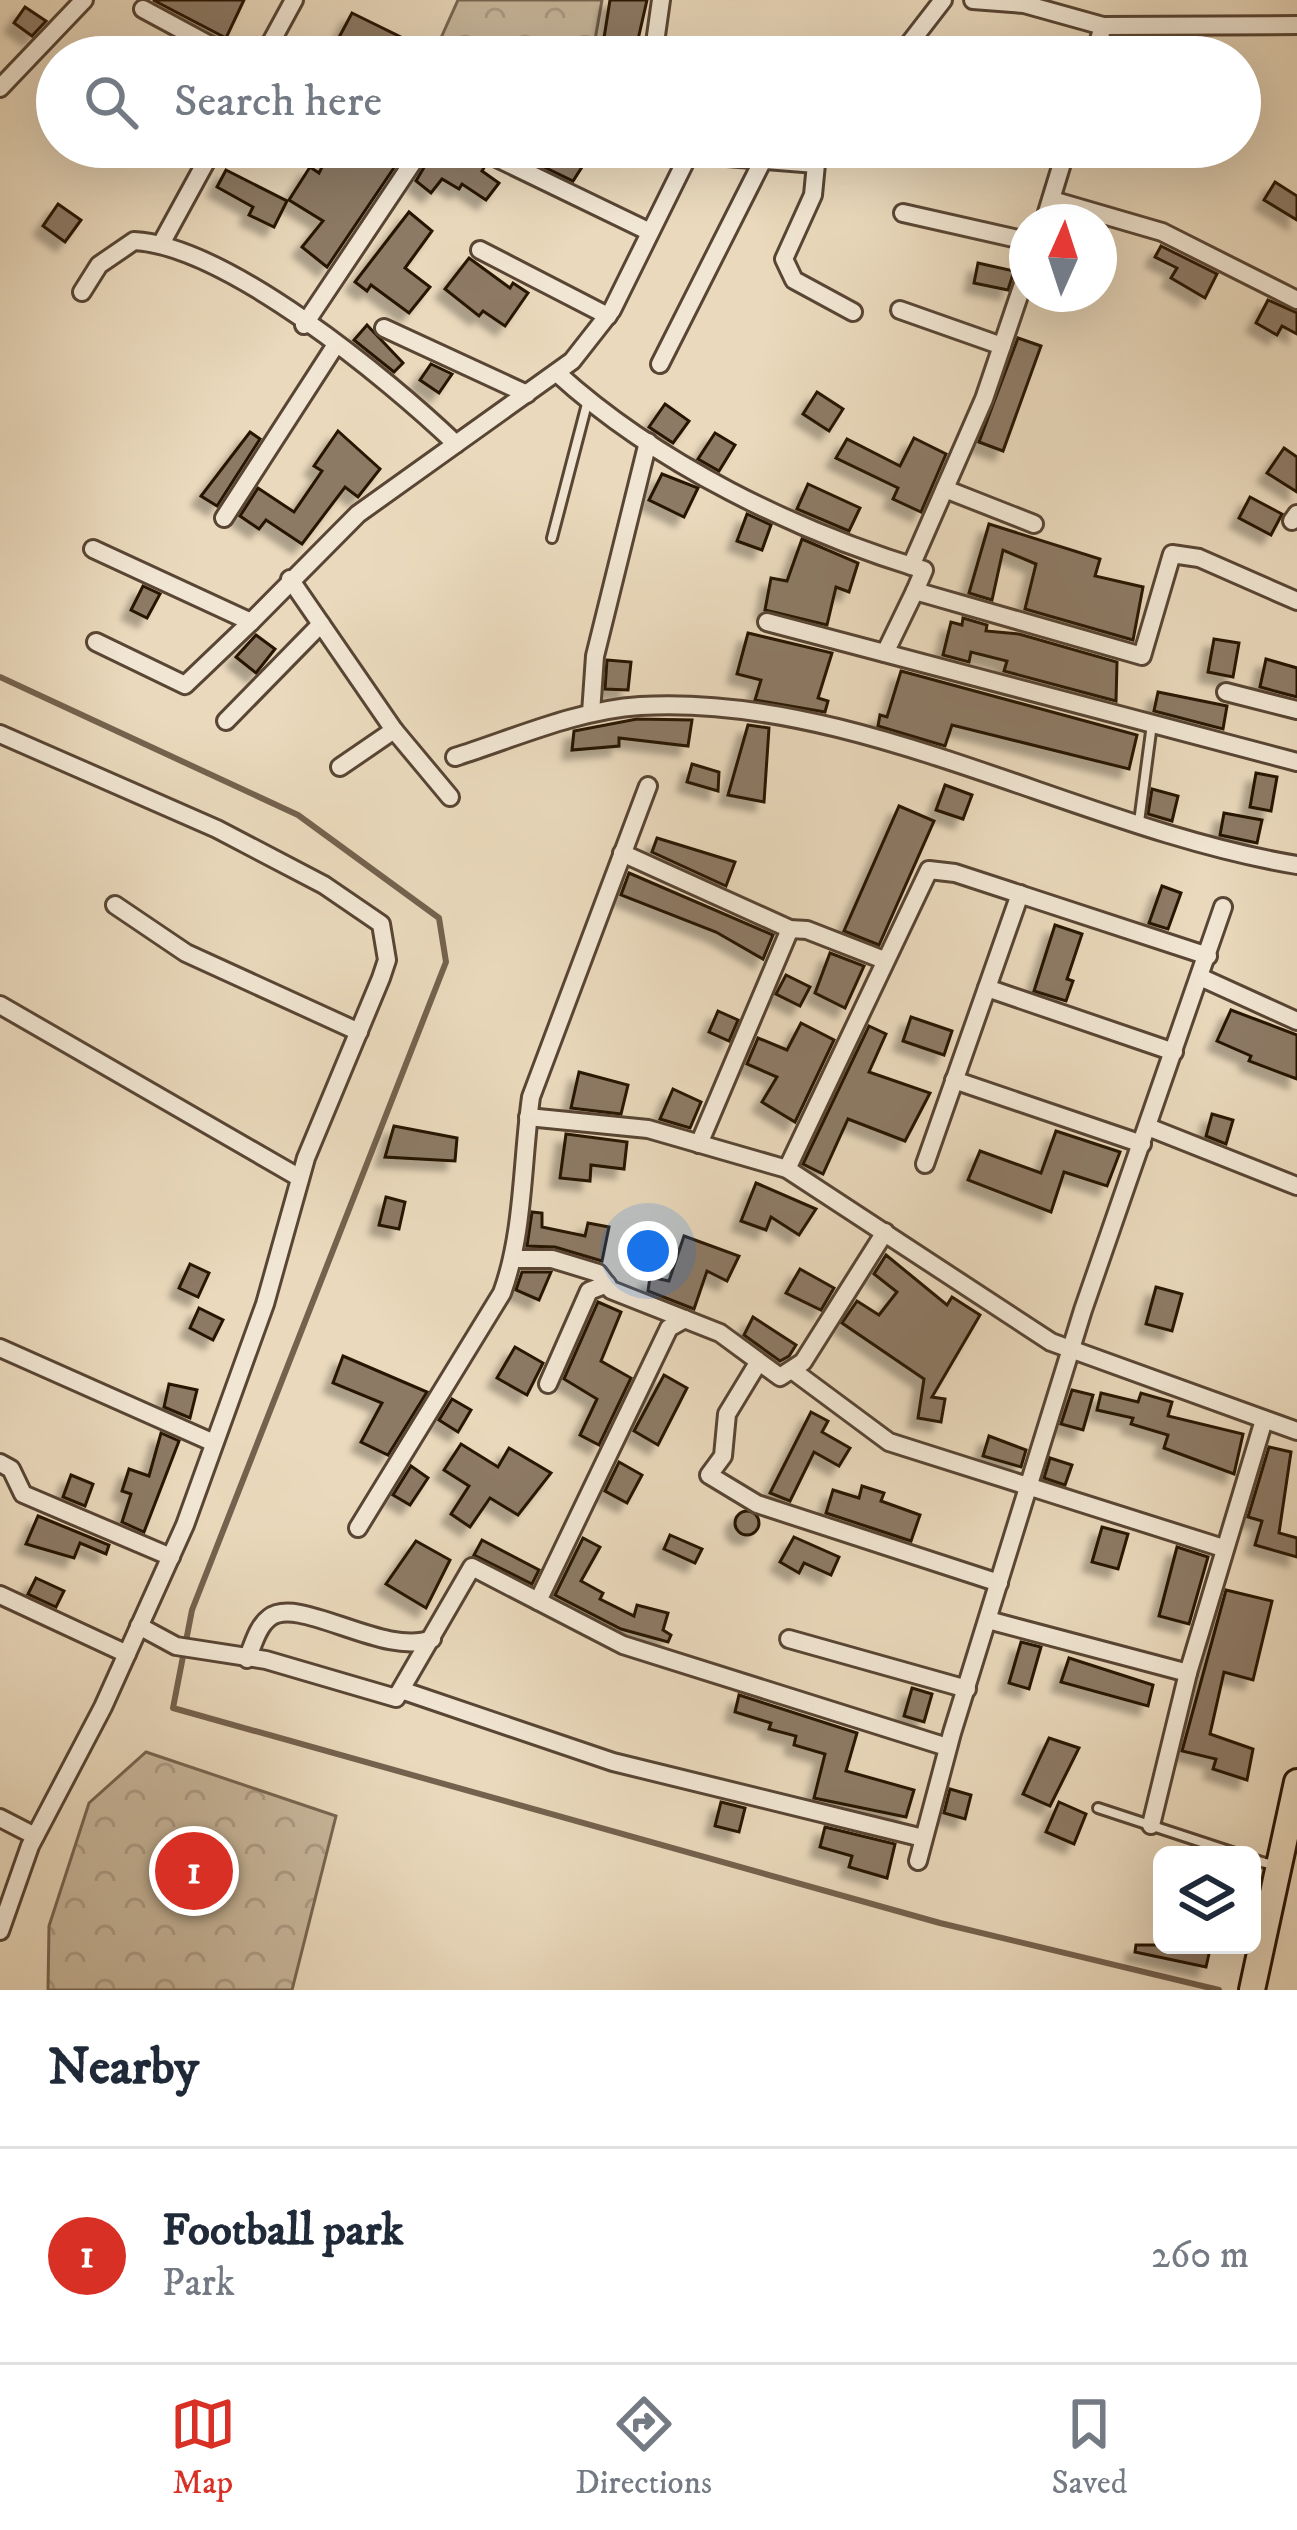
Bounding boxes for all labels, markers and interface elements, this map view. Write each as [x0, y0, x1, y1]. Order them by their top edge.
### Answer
search box [36, 36, 1261, 168]
icon: search [78, 69, 144, 135]
text: Search here [174, 74, 382, 130]
north arrow [1009, 204, 1117, 312]
your location [618, 1221, 678, 1281]
pin: 1 [155, 1826, 233, 1916]
map controls [1153, 1846, 1261, 1954]
button: layers [1153, 1846, 1261, 1954]
text: Nearby [48, 2036, 199, 2100]
text: Football park [162, 2203, 404, 2259]
text: 1 [80, 2231, 94, 2280]
text: 260 m [1151, 2231, 1249, 2280]
text: Park [162, 2259, 235, 2308]
tab: Map [170, 2391, 236, 2504]
tab: Directions [575, 2391, 712, 2504]
tab: Saved [1051, 2391, 1127, 2504]

